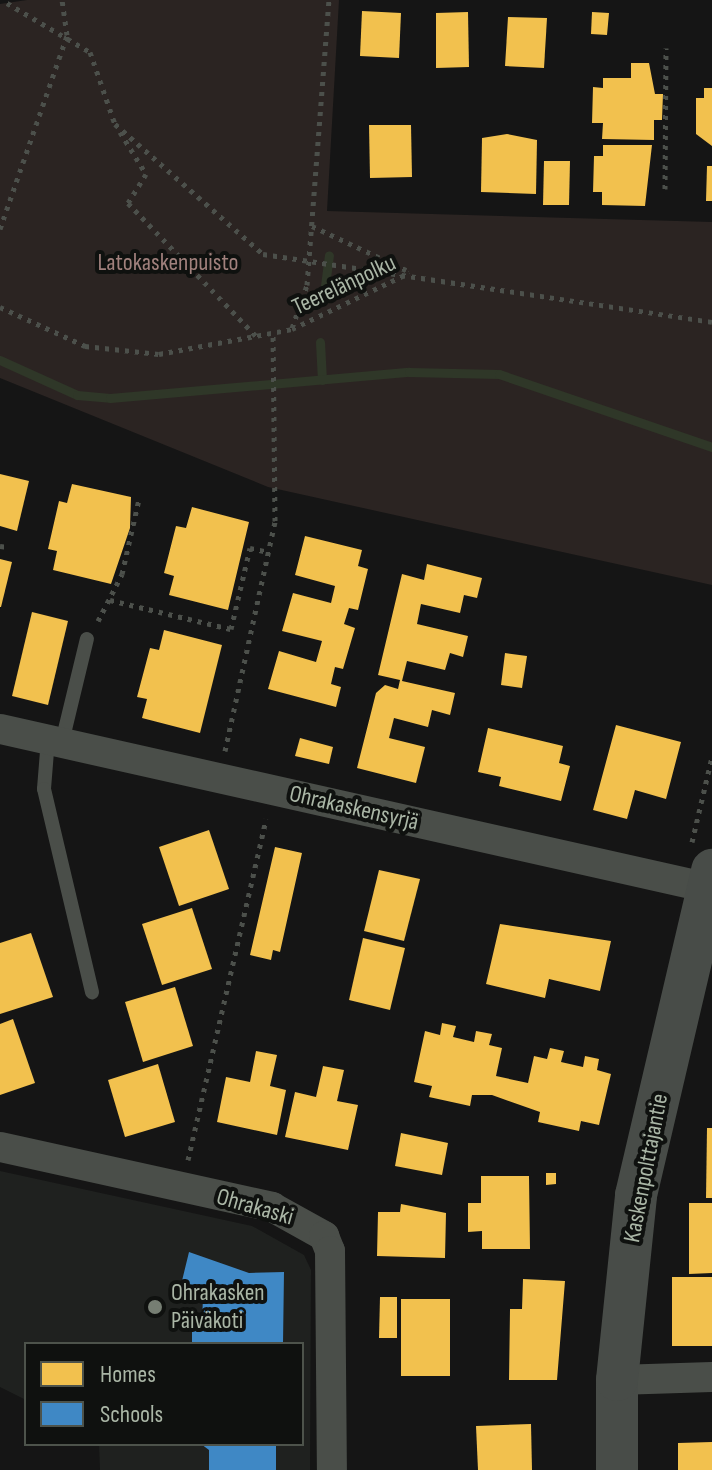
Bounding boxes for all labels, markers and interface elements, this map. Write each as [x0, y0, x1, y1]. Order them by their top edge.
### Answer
street label: Teerelänpolku [288, 248, 400, 322]
park label: Latokaskenpuisto [97, 249, 239, 277]
street label: Ohrakaskensyrjä [287, 779, 421, 837]
street label: Kaskenpolttajantie [617, 1091, 675, 1245]
street label: Ohrakaski [213, 1182, 297, 1232]
place label: Ohrakasken Päiväkoti [171, 1279, 265, 1335]
marker: Ohrakasken Päiväkoti [146, 1298, 164, 1316]
legend [24, 1342, 304, 1446]
text: Homes [100, 1360, 156, 1389]
text: Schools [100, 1400, 163, 1429]

